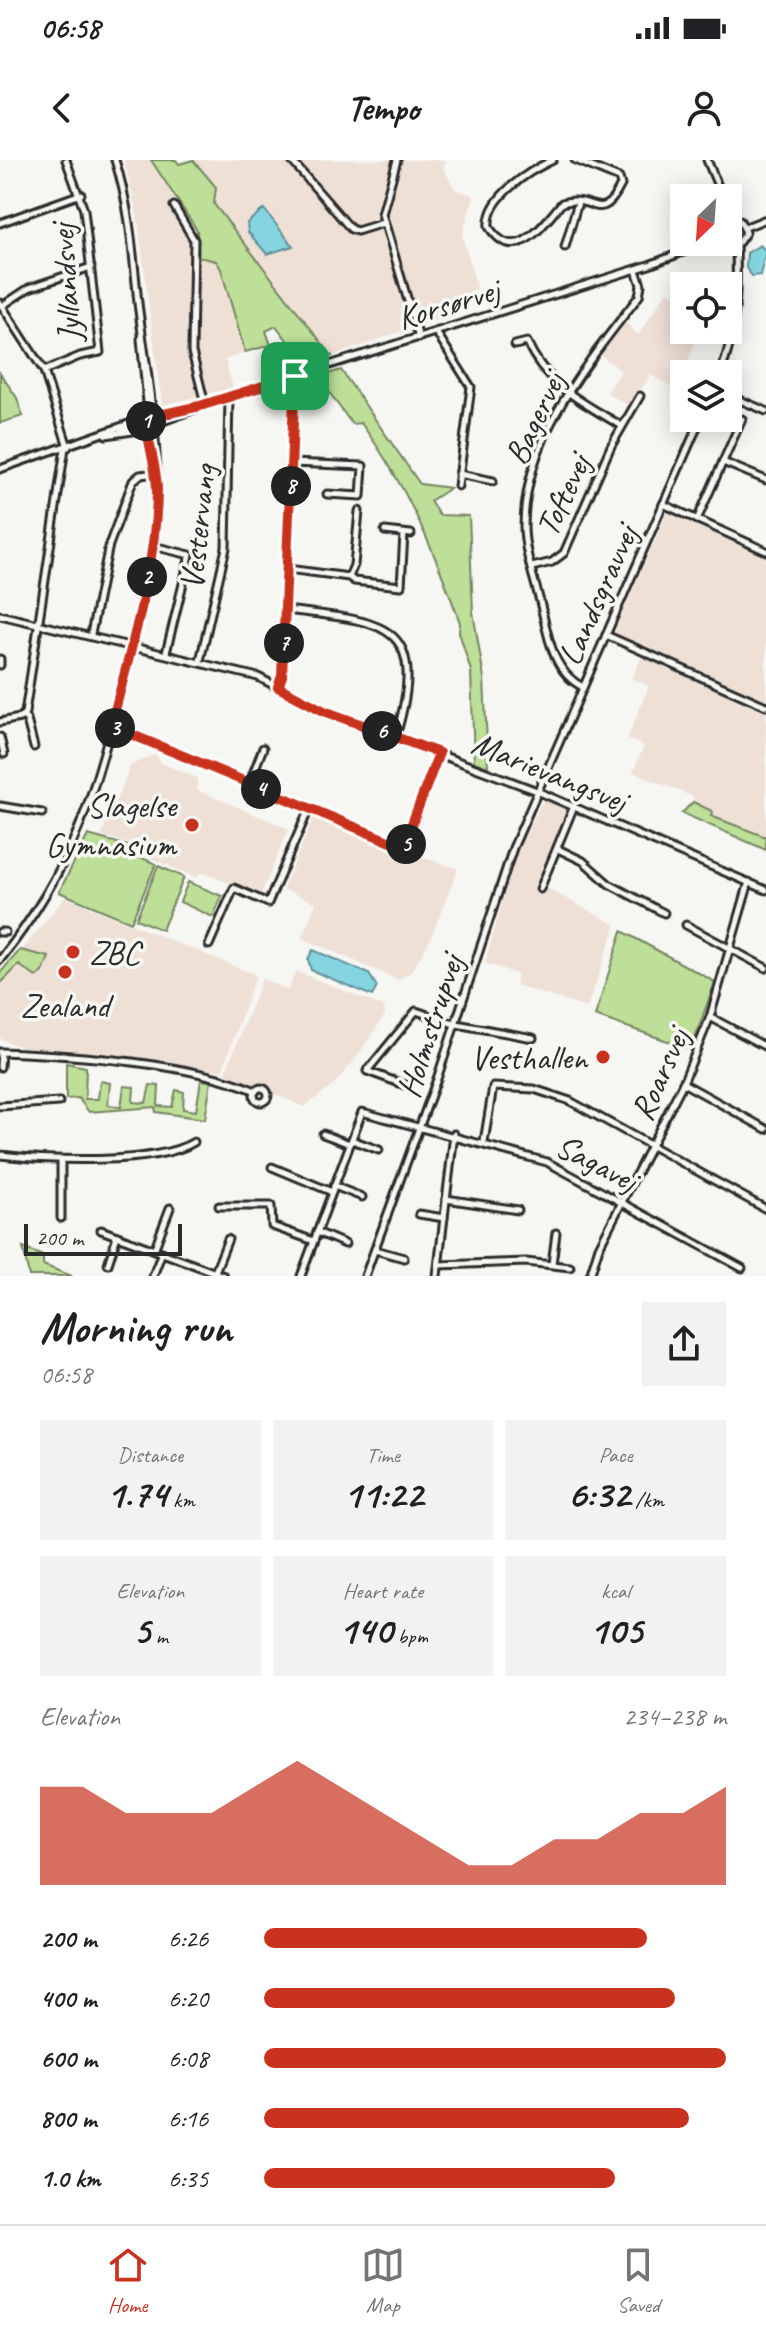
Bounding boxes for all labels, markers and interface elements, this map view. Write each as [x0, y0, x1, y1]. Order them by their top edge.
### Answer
text: 06:58 [40, 9, 100, 47]
text: Tempo [347, 85, 419, 131]
icon: back [40, 86, 84, 130]
icon: person [682, 86, 726, 130]
north arrow [670, 184, 742, 256]
map controls [670, 184, 742, 432]
street label: Jyllandsvej [40, 219, 91, 345]
street label: Korsørvej [392, 266, 508, 339]
button: locate [670, 272, 742, 344]
pin [261, 342, 329, 410]
icon: arrive [273, 354, 317, 398]
button: layers [670, 360, 742, 432]
street label: Bagervej [494, 361, 576, 471]
pin: 1 [126, 401, 166, 441]
text: 1 [141, 407, 151, 435]
street label: Toftevej [525, 444, 602, 543]
street label: Vestervang [170, 461, 226, 592]
pin: 8 [271, 466, 311, 506]
text: 8 [286, 472, 296, 500]
street label: Landsgravvej [548, 515, 649, 672]
pin: 2 [127, 557, 167, 597]
text: 2 [142, 563, 152, 591]
pin: 7 [264, 623, 304, 663]
text: 7 [279, 629, 289, 657]
pin: 3 [95, 708, 135, 748]
pin: 6 [362, 711, 402, 751]
text: 3 [110, 714, 120, 742]
text: 6 [377, 717, 387, 745]
street label: Marievangsvej [466, 721, 637, 824]
pin: 4 [241, 769, 281, 809]
text: 4 [256, 775, 266, 803]
place label: Slagelse Gymnasium [46, 784, 178, 866]
marker: Slagelse Gymnasium [183, 816, 201, 834]
pin: 5 [386, 824, 426, 864]
text: 5 [401, 830, 411, 858]
place label: ZBC [89, 931, 143, 974]
marker: ZBC [64, 943, 82, 961]
street label: Holmstrupvej [386, 946, 474, 1103]
marker: Zealand [56, 963, 74, 981]
place label: Zealand [20, 984, 114, 1027]
street label: Roarsvej [620, 1018, 700, 1127]
place label: Vesthallen [471, 1036, 589, 1079]
marker: Vesthallen [594, 1048, 612, 1066]
street label: Sagavej [549, 1124, 648, 1203]
scale bar [24, 1220, 182, 1256]
text: 200 m [36, 1224, 83, 1252]
text: Morning run [40, 1300, 232, 1355]
button: share [642, 1302, 726, 1386]
text: 06:58 [40, 1358, 92, 1391]
text: Distance [118, 1441, 183, 1469]
text: Time [366, 1441, 400, 1469]
text: Pace [599, 1441, 633, 1469]
text: 1.74 [106, 1469, 168, 1519]
text: 11:22 [343, 1469, 423, 1519]
text: 6:32 [567, 1469, 630, 1519]
text: km [168, 1486, 195, 1514]
text: /km [630, 1486, 664, 1514]
text: Elevation [116, 1577, 184, 1605]
text: Heart rate [343, 1577, 423, 1605]
text: kcal [601, 1577, 630, 1605]
text: 5 [133, 1605, 150, 1655]
text: 140 [338, 1605, 392, 1655]
text: 105 [589, 1605, 642, 1655]
text: m [150, 1622, 168, 1650]
text: bpm [392, 1622, 428, 1650]
text: Elevation [40, 1700, 120, 1733]
text: 234–238 m [623, 1700, 726, 1733]
text: 200 m [40, 1922, 96, 1955]
text: 6:26 [168, 1922, 208, 1955]
text: 400 m [40, 1982, 96, 2015]
text: 6:20 [168, 1982, 208, 2015]
text: 600 m [40, 2042, 97, 2075]
text: 6:08 [168, 2042, 208, 2075]
text: 800 m [40, 2102, 96, 2135]
text: 6:16 [168, 2102, 208, 2135]
text: 1.0 km [40, 2162, 100, 2195]
text: 6:35 [168, 2162, 208, 2195]
tab: Home [106, 2243, 150, 2319]
tab: Map [361, 2243, 405, 2319]
tab: Saved [616, 2243, 660, 2319]

